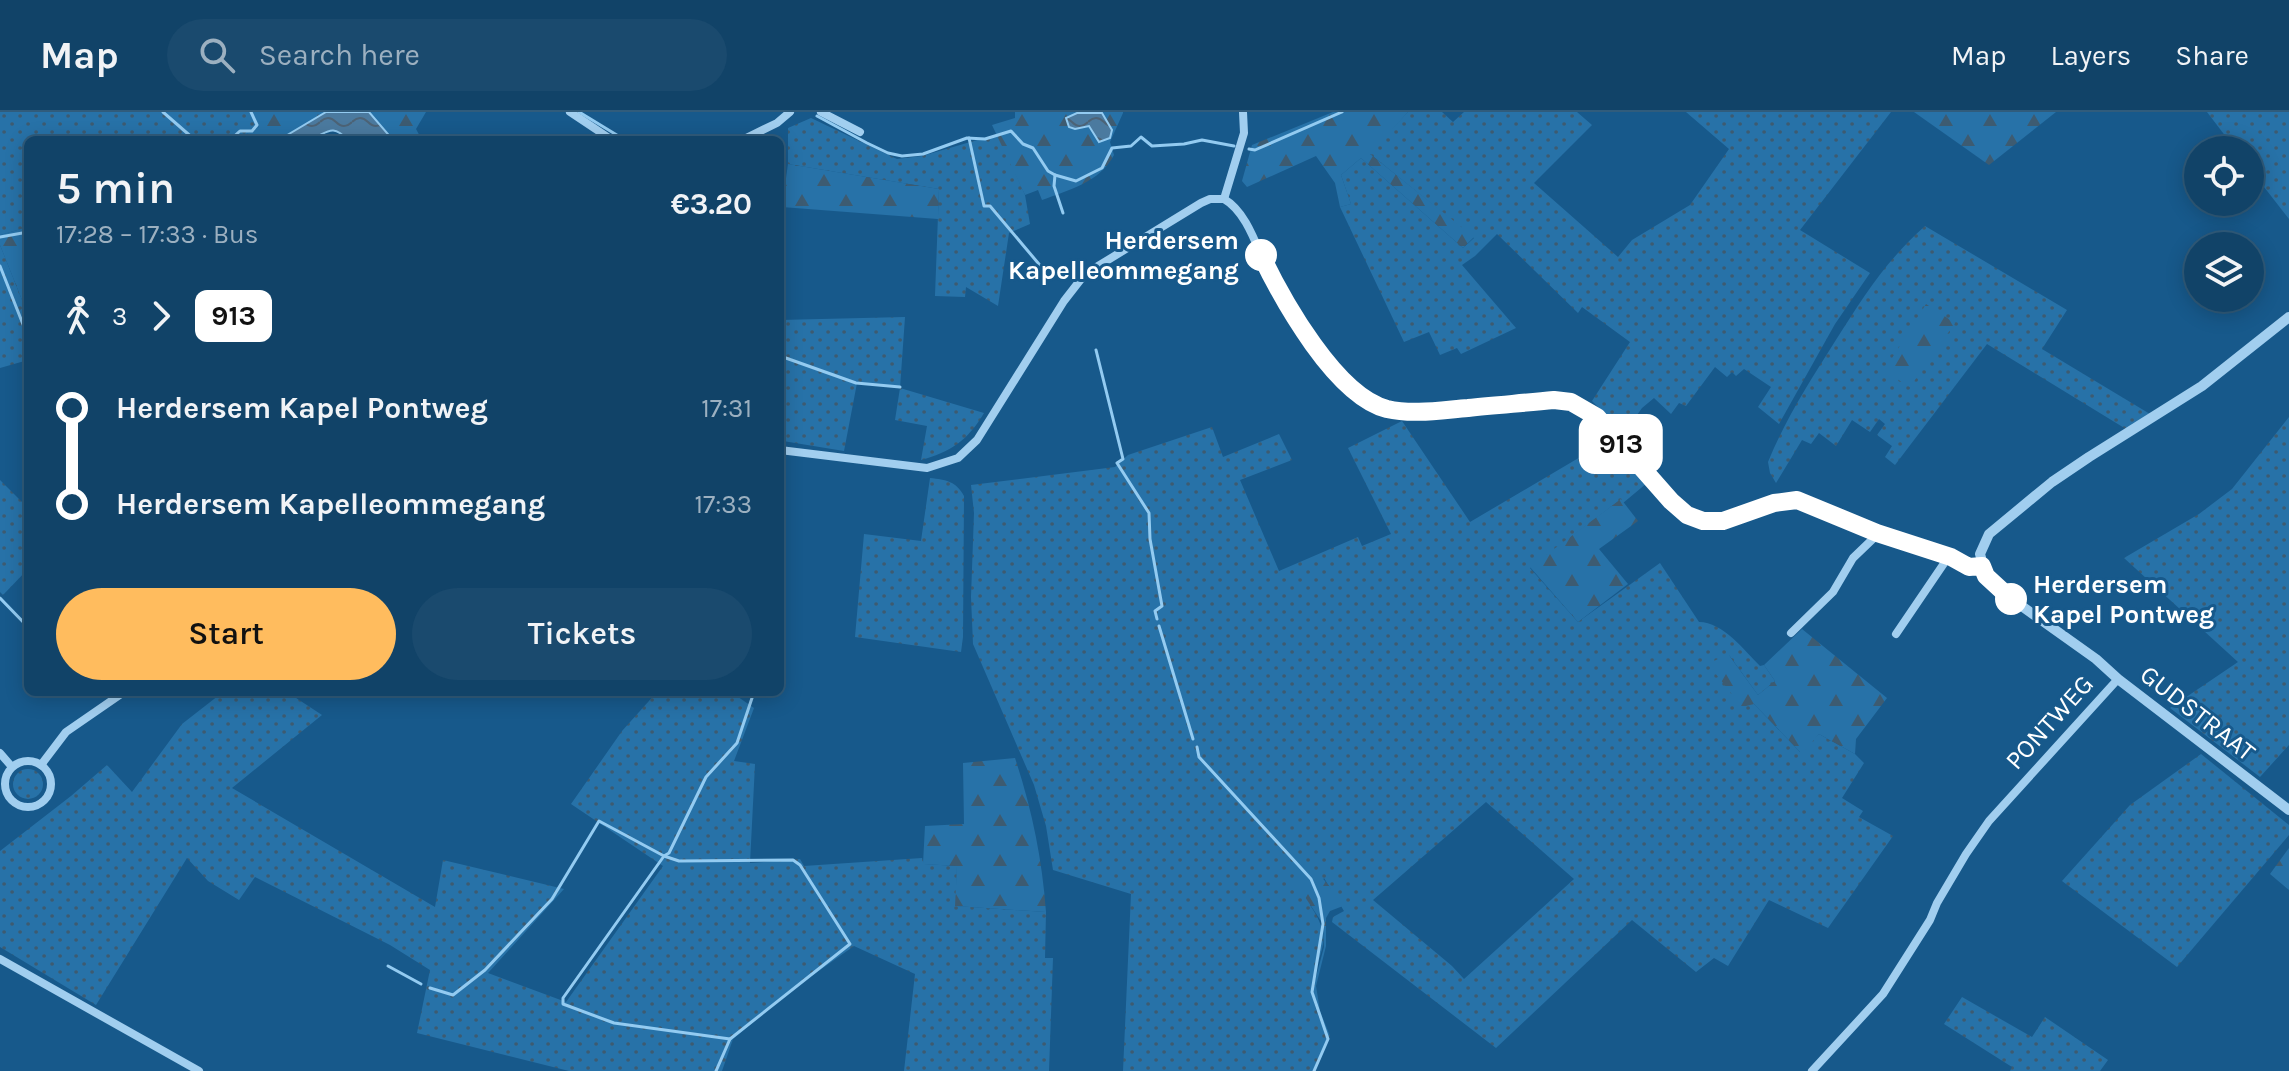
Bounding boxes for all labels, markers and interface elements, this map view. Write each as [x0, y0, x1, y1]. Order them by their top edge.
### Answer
search box [167, 19, 727, 91]
text: Map [40, 33, 119, 78]
icon: search [195, 33, 239, 77]
text: Search here [259, 37, 420, 73]
text: Map [1951, 39, 2006, 72]
text: Layers [2050, 39, 2131, 72]
text: Share [2175, 39, 2249, 72]
map controls [2184, 136, 2264, 312]
button: locate [2184, 136, 2264, 216]
text: 5 min [56, 163, 175, 214]
text: €3.20 [671, 186, 752, 222]
text: 17:28 – 17:33 · Bus [56, 219, 259, 250]
place label: Herdersem Kapelleommegang [1008, 225, 1239, 286]
button: layers [2184, 232, 2264, 312]
marker: Herdersem Kapelleommegang [1246, 240, 1276, 270]
icon: walk [56, 294, 100, 338]
icon: forward [139, 294, 183, 338]
text: 913 [211, 299, 256, 332]
text: 3 [112, 301, 127, 332]
text: Herdersem Kapel Pontweg [116, 390, 488, 426]
text: 17:31 [701, 393, 752, 424]
line badge: 913 [1575, 418, 1667, 470]
text: 913 [1599, 427, 1643, 460]
text: Herdersem Kapelleommegang [116, 486, 545, 522]
text: 17:33 [695, 489, 752, 520]
place label: Herdersem Kapel Pontweg [2033, 569, 2214, 630]
marker: Herdersem Kapel Pontweg [1996, 584, 2026, 614]
button: Start [56, 588, 396, 680]
button: Tickets [412, 588, 752, 680]
street label: GUDSTRAAT [2134, 659, 2261, 768]
street label: PONTWEG [1999, 669, 2100, 776]

